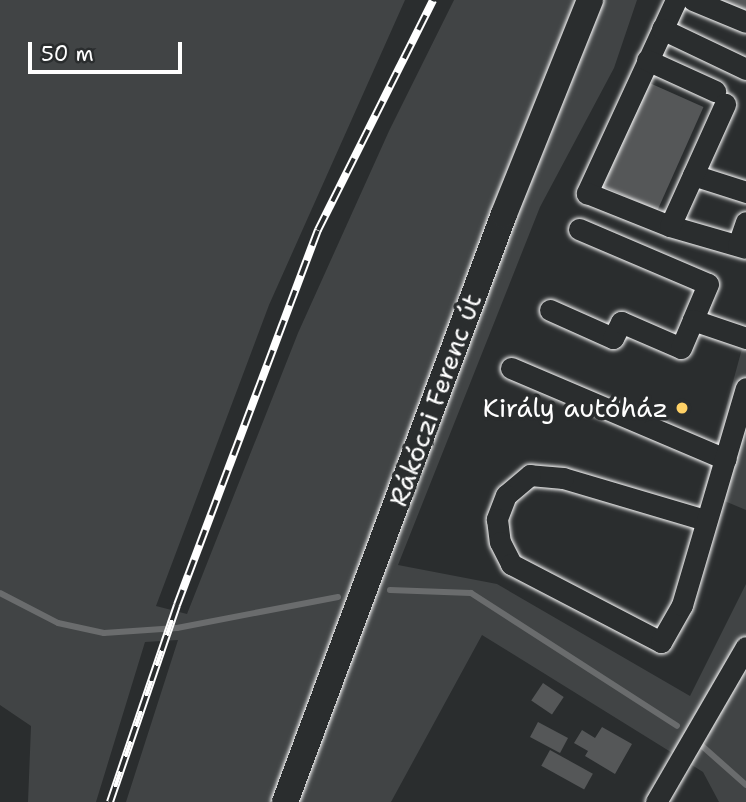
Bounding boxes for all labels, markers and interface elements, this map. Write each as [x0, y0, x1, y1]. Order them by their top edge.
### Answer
scale bar [32, 28, 186, 72]
text: 50 m [41, 40, 94, 68]
street label: Rákóczi Ferenc út [382, 290, 488, 510]
place label: Király autóház [482, 392, 668, 424]
marker: Király autóház [674, 400, 690, 416]

